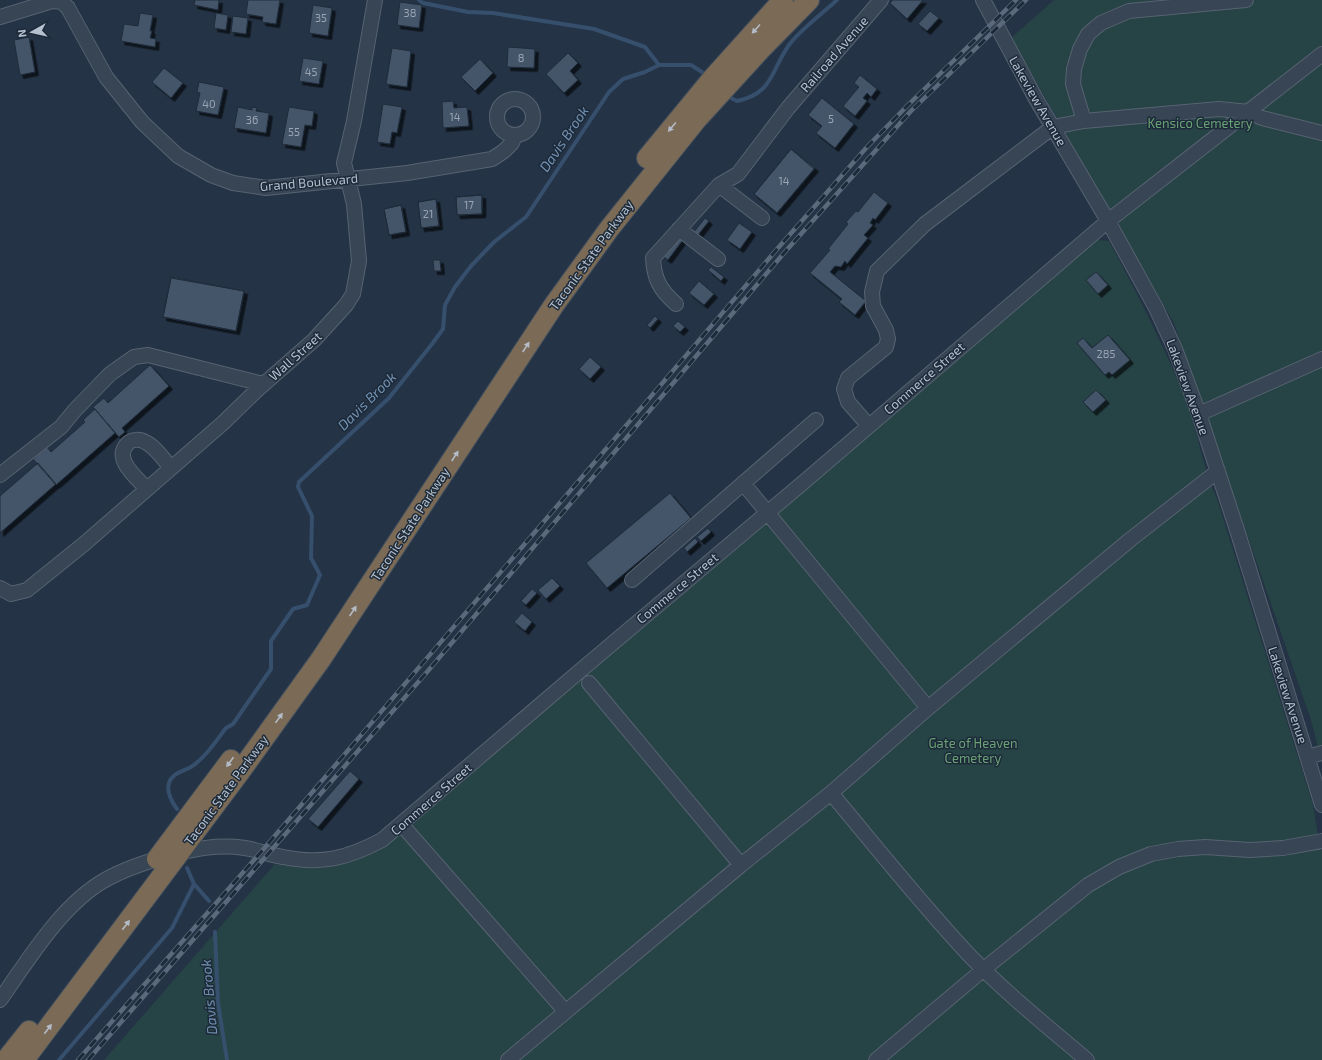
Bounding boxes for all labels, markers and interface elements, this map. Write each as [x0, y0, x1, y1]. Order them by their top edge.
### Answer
house number: 38 [404, 6, 416, 19]
house number: 35 [315, 11, 327, 24]
north arrow [12, 12, 52, 52]
street label: Railroad Avenue [797, 13, 871, 95]
one-way arrow [752, 24, 761, 34]
text: N [15, 29, 29, 38]
house number: 8 [518, 51, 524, 64]
street label: Lakeview Avenue [1006, 53, 1070, 149]
house number: 45 [305, 65, 317, 78]
house number: 40 [202, 97, 216, 110]
water label: Davis Brook [535, 103, 592, 175]
house number: 14 [449, 110, 461, 123]
house number: 5 [828, 112, 834, 125]
house number: 36 [246, 113, 258, 126]
park label: Kensico Cemetery [1147, 115, 1253, 131]
one-way arrow [667, 122, 676, 133]
house number: 55 [288, 125, 300, 138]
street label: Grand Boulevard [259, 170, 359, 194]
house number: 14 [778, 174, 790, 187]
street label: Taconic State Parkway [546, 197, 636, 313]
house number: 17 [464, 198, 474, 211]
house number: 21 [423, 207, 433, 220]
street label: Wall Street [265, 328, 325, 384]
street label: Lakeview Avenue [1163, 337, 1213, 437]
street label: Commerce Street [880, 339, 968, 417]
one-way arrow [523, 341, 530, 353]
house number: 285 [1097, 347, 1115, 360]
water label: Davis Brook [334, 368, 399, 433]
one-way arrow [451, 451, 459, 461]
street label: Taconic State Parkway [367, 464, 453, 584]
street label: Commerce Street [633, 549, 721, 627]
one-way arrow [349, 606, 357, 616]
street label: Lakeview Avenue [1265, 645, 1311, 745]
one-way arrow [275, 713, 283, 723]
street label: Taconic State Parkway [181, 732, 271, 848]
park label: Gate of Heaven Cemetery [928, 735, 1018, 766]
one-way arrow [226, 757, 234, 768]
street label: Commerce Street [387, 760, 475, 838]
one-way arrow [121, 920, 129, 930]
water label: Davis Brook [197, 959, 220, 1035]
one-way arrow [44, 1024, 52, 1034]

